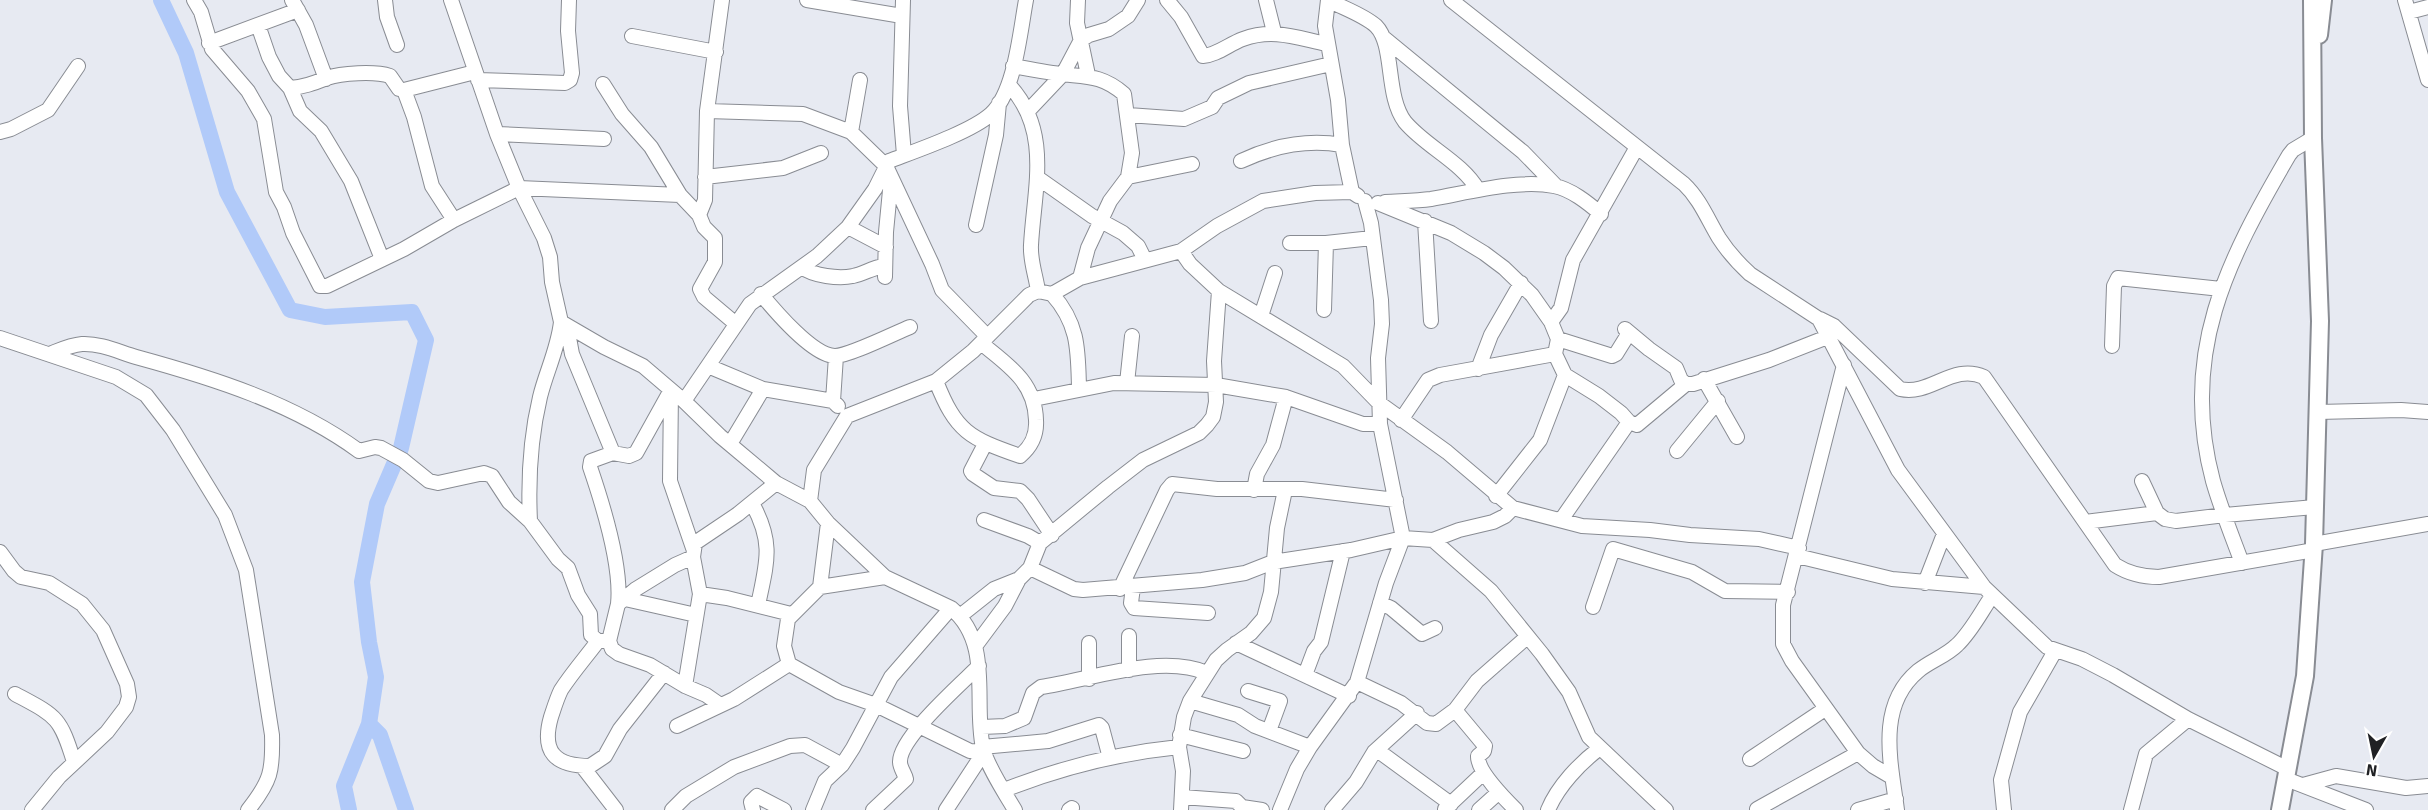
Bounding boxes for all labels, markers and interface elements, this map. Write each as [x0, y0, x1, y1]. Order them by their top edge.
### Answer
north arrow [2344, 726, 2404, 786]
text: N [2365, 759, 2379, 781]

